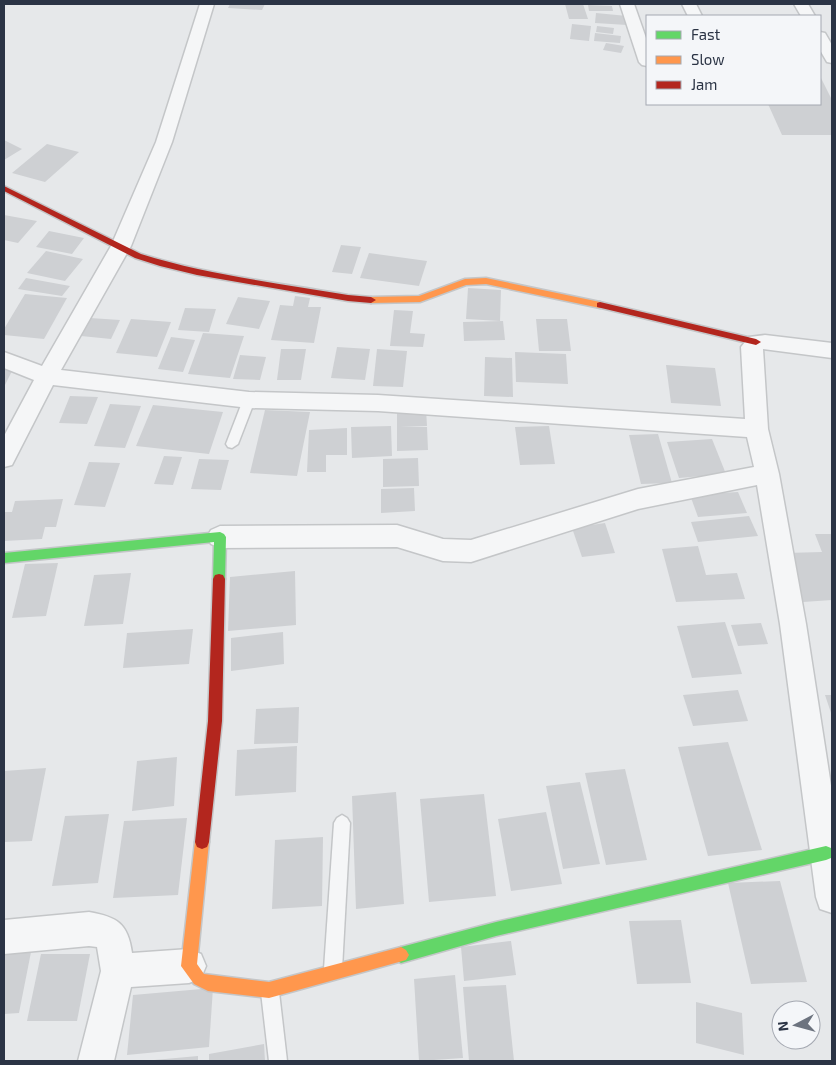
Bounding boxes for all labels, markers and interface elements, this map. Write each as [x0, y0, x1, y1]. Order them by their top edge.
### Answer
legend [646, 15, 821, 105]
text: Fast [691, 25, 721, 43]
text: Slow [691, 50, 725, 68]
text: Jam [691, 75, 717, 93]
north arrow [771, 1000, 821, 1050]
text: N [774, 1020, 792, 1032]

